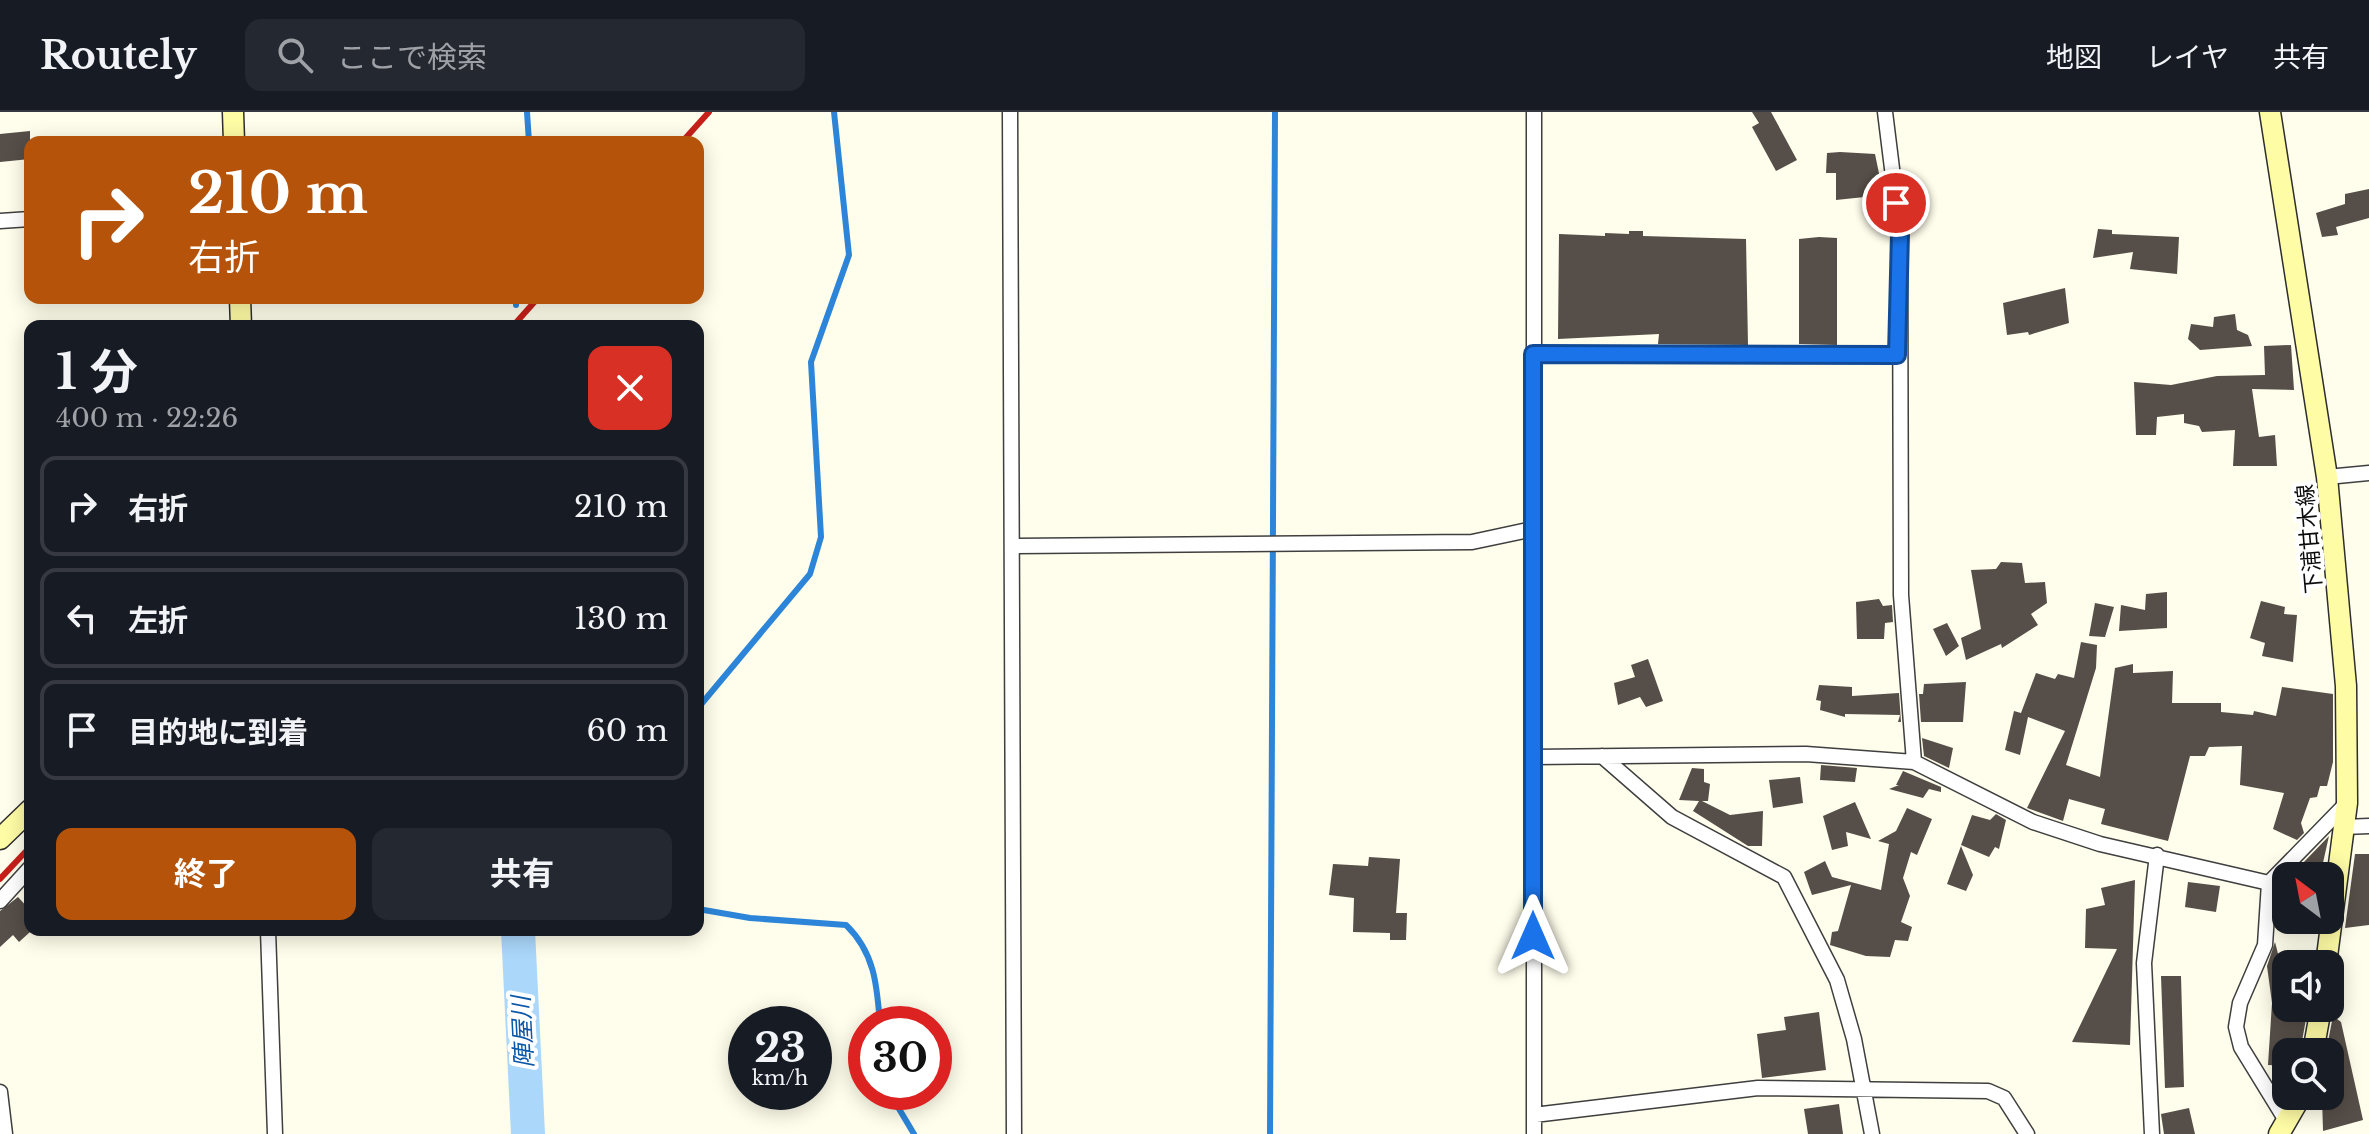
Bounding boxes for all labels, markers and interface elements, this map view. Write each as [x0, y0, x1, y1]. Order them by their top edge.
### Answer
search box [245, 19, 805, 91]
text: Routely [40, 32, 197, 79]
icon: search [273, 33, 317, 77]
text: ここで検索 [337, 39, 487, 76]
text: 地図 [2046, 40, 2102, 75]
text: レイヤ [2146, 40, 2229, 75]
text: 共有 [2273, 40, 2329, 75]
text: 210 m [188, 159, 368, 228]
icon: right [56, 168, 160, 272]
pin [1862, 169, 1930, 237]
icon: arrive [1874, 181, 1918, 225]
text: 右折 [188, 235, 260, 280]
text: 1 分 [56, 342, 138, 402]
button: close [588, 346, 672, 430]
text: 400 m · 22:26 [56, 402, 238, 434]
street label: 下浦甘木線 [2291, 483, 2328, 595]
icon: right [60, 484, 104, 528]
text: 210 m [574, 488, 668, 525]
text: 右折 [128, 490, 188, 527]
icon: left [60, 596, 104, 640]
text: 130 m [574, 600, 668, 637]
text: 左折 [128, 602, 188, 639]
icon: arrive [60, 708, 104, 752]
text: 60 m [586, 712, 668, 749]
text: 目的地に到着 [128, 714, 308, 751]
button: 終了 [56, 828, 356, 920]
button: 共有 [372, 828, 672, 920]
north arrow [2272, 862, 2344, 934]
map controls [2272, 862, 2344, 1110]
position arrow [1491, 894, 1575, 978]
button: sound [2272, 950, 2344, 1022]
water label: 陣屋川 [506, 992, 539, 1069]
speed limit sign: 30 [848, 1006, 952, 1110]
text: 23 [754, 1023, 806, 1073]
button: search [2272, 1038, 2344, 1110]
text: km/h [752, 1066, 808, 1090]

